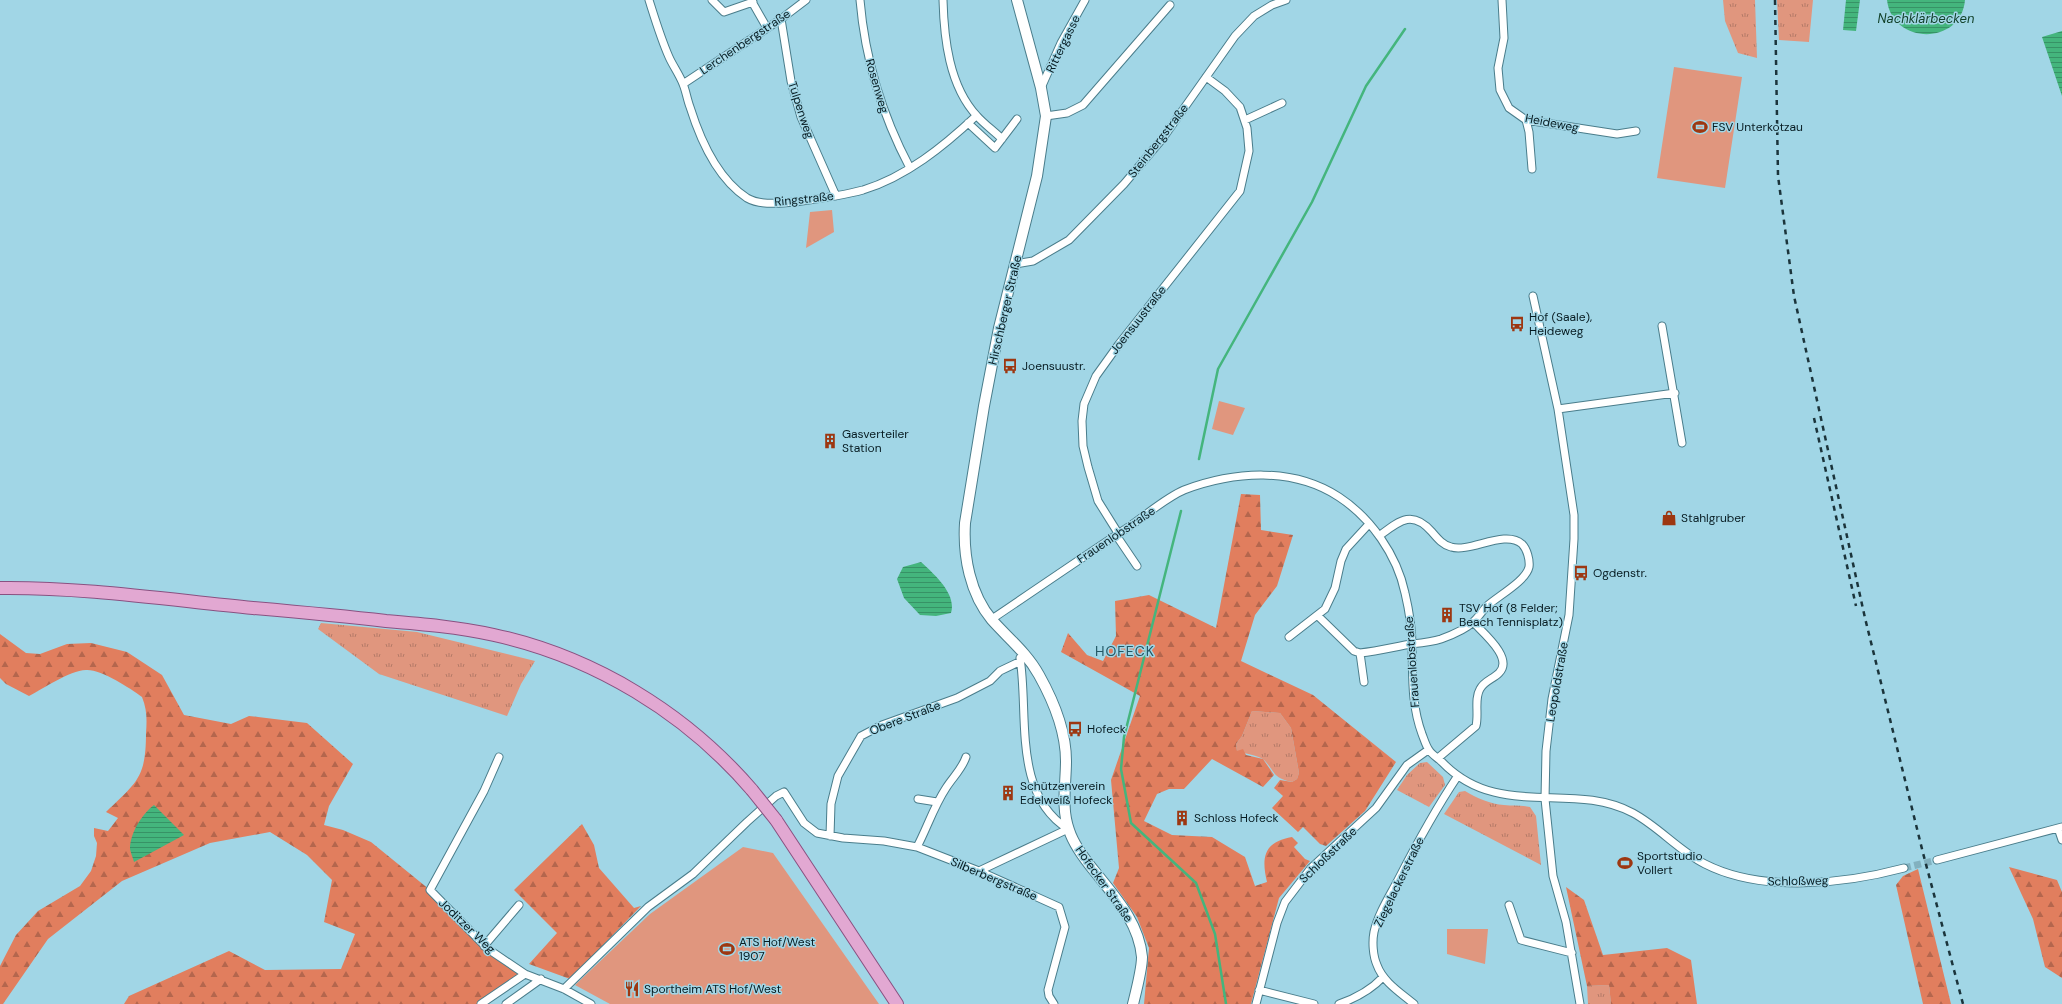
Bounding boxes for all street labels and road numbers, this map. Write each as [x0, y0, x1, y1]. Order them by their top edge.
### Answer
street label: Lerchenbergstraße [697, 6, 794, 78]
street label: Rittergasse [1042, 12, 1084, 76]
street label: Rosenweg [862, 57, 892, 115]
street label: Tulpenweg [784, 79, 818, 141]
street label: Steinbergstraße [1124, 101, 1192, 181]
street label: Heideweg [1524, 110, 1581, 136]
street label: Ringstraße [774, 188, 835, 210]
street label: Hirschberger Straße [985, 253, 1025, 366]
street label: Joensuustraße [1106, 282, 1170, 357]
street label: Frauenlobstraße [1074, 503, 1158, 567]
street label: Frauenlobstraße [1401, 616, 1423, 708]
street label: Leopoldstraße [1542, 641, 1572, 723]
street label: Obere Straße [867, 697, 943, 739]
street label: Schloßstraße [1296, 823, 1360, 887]
street label: Ziegelackerstraße [1370, 834, 1428, 930]
street label: Hofecker Straße [1072, 843, 1136, 926]
street label: Silberbergstraße [948, 854, 1040, 905]
street label: Schloßweg [1767, 872, 1829, 890]
street label: Joditzer Weg [435, 895, 499, 957]

